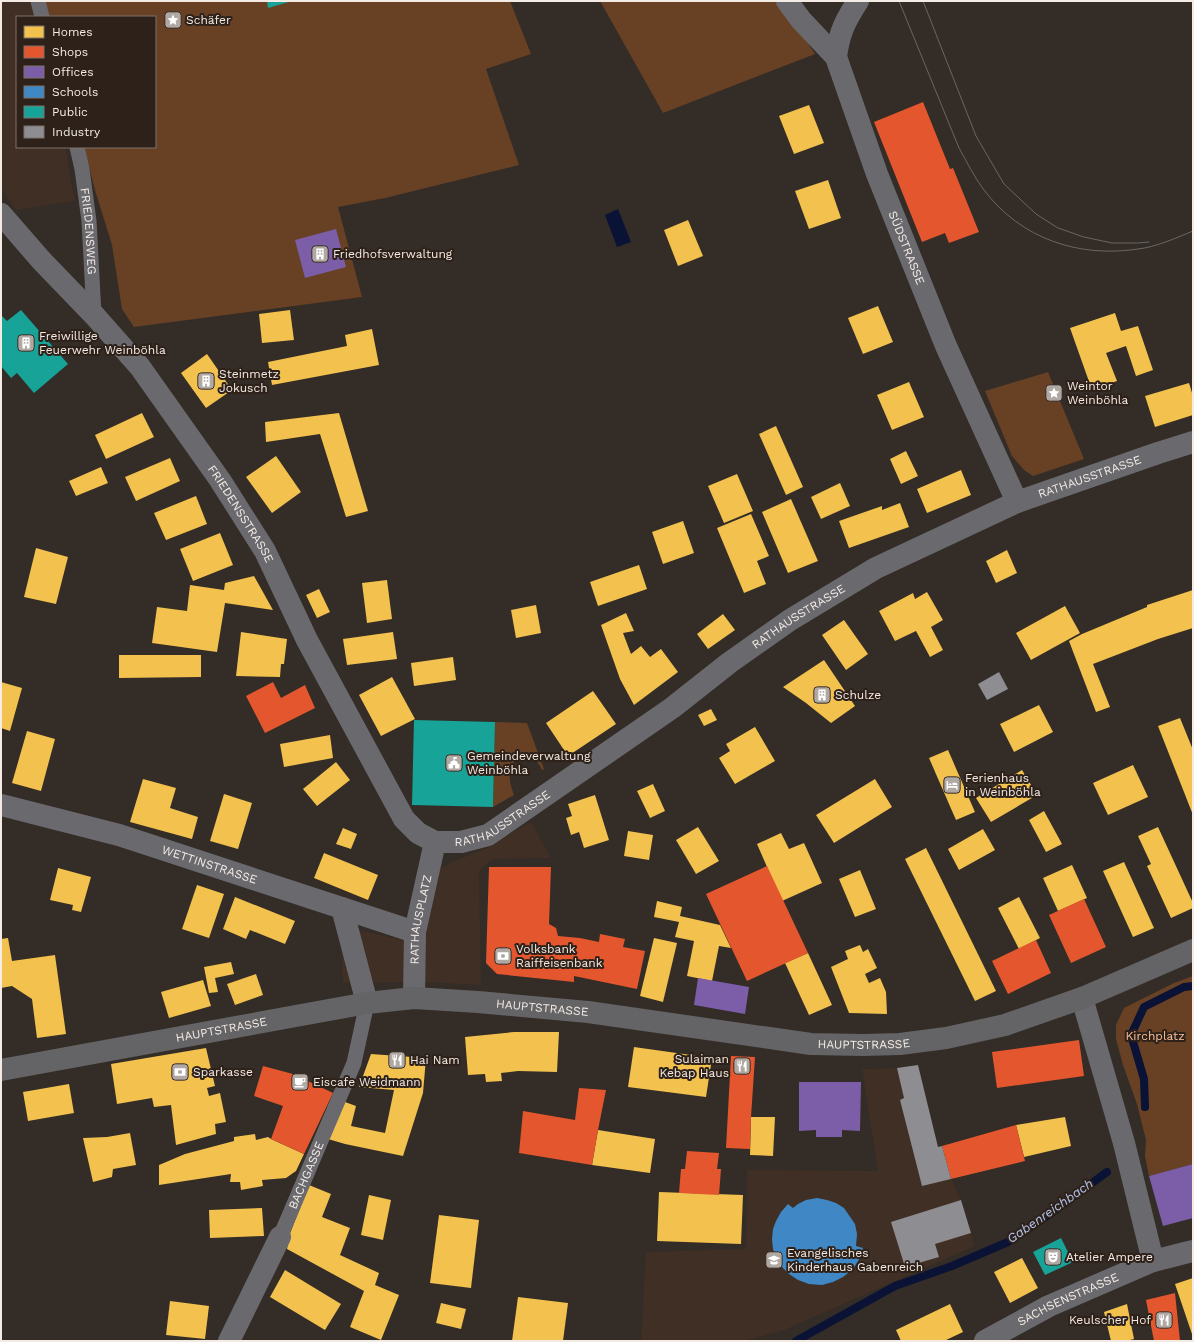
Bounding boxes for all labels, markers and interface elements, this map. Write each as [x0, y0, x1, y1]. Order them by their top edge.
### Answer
place icon: Schäfer [163, 10, 183, 30]
place label: Schäfer [186, 13, 231, 27]
legend [16, 16, 156, 148]
text: Homes [52, 25, 93, 39]
text: Shops [52, 45, 88, 59]
text: Offices [52, 65, 94, 79]
text: Schools [52, 85, 98, 99]
text: Public [52, 105, 88, 119]
text: Industry [52, 125, 101, 139]
street label: FRIEDENSWEG [78, 187, 99, 275]
street label: SÜDSTRASSE [886, 209, 928, 287]
building icon: Friedhofsverwaltung [310, 244, 330, 264]
place label: Friedhofsverwaltung [333, 247, 453, 261]
place label: Freiwillige Feuerwehr Weinböhla [39, 329, 166, 357]
building icon: Freiwillige Feuerwehr Weinböhla [16, 333, 36, 353]
place label: Steinmetz Jokusch [219, 367, 279, 395]
building icon: Steinmetz Jokusch [196, 371, 216, 391]
place label: Weintor Weinböhla [1067, 379, 1128, 407]
place icon: Weintor Weinböhla [1044, 383, 1064, 403]
street label: RATHAUSSTRASSE [1036, 452, 1143, 501]
street label: FRIEDENSSTRASSE [205, 462, 277, 565]
street label: RATHAUSSTRASSE [749, 581, 848, 652]
building icon: Schulze [812, 685, 832, 705]
place label: Schulze [835, 688, 881, 702]
place label: Gemeindeverwaltung Weinböhla [467, 749, 591, 777]
public building icon: Gemeindeverwaltung Weinböhla [444, 753, 464, 773]
place label: Ferienhaus in Weinböhla [965, 771, 1041, 799]
hotel icon: Ferienhaus in Weinböhla [942, 775, 962, 795]
street label: RATHAUSSTRASSE [455, 787, 553, 849]
street label: WETTINSTRASSE [160, 843, 259, 887]
street label: RATHAUSPLATZ [408, 873, 435, 965]
place label: Volksbank Raiffeisenbank [516, 942, 603, 970]
bank icon: Volksbank Raiffeisenbank [493, 946, 513, 966]
street label: HAUPTSTRASSE [495, 997, 589, 1019]
street label: HAUPTSTRASSE [175, 1014, 269, 1045]
park label: Kirchplatz [1125, 1029, 1185, 1043]
street label: HAUPTSTRASSE [817, 1036, 911, 1052]
restaurant icon: Hai Nam [387, 1050, 407, 1070]
place label: Sulaiman Kebap Haus [660, 1052, 729, 1080]
place label: Hai Nam [410, 1053, 460, 1067]
restaurant icon: Sulaiman Kebap Haus [732, 1056, 752, 1076]
bank icon: Sparkasse [170, 1062, 190, 1082]
place label: Sparkasse [193, 1065, 253, 1079]
cafe icon: Eiscafe Weidmann [290, 1072, 310, 1092]
place label: Eiscafe Weidmann [313, 1075, 421, 1089]
street label: BACHGASSE [286, 1139, 327, 1211]
water label: Gabenreichbach [1004, 1176, 1096, 1246]
place label: Evangelisches Kinderhaus Gabenreich [787, 1246, 923, 1274]
theatre icon: Atelier Ampere [1043, 1247, 1063, 1267]
school or university icon: Evangelisches Kinderhaus Gabenreich [764, 1250, 784, 1270]
place label: Atelier Ampere [1066, 1250, 1153, 1264]
street label: SACHSENSTRASSE [1015, 1270, 1121, 1329]
restaurant icon: Keulscher Hof [1154, 1310, 1174, 1330]
place label: Keulscher Hof [1069, 1313, 1151, 1327]

